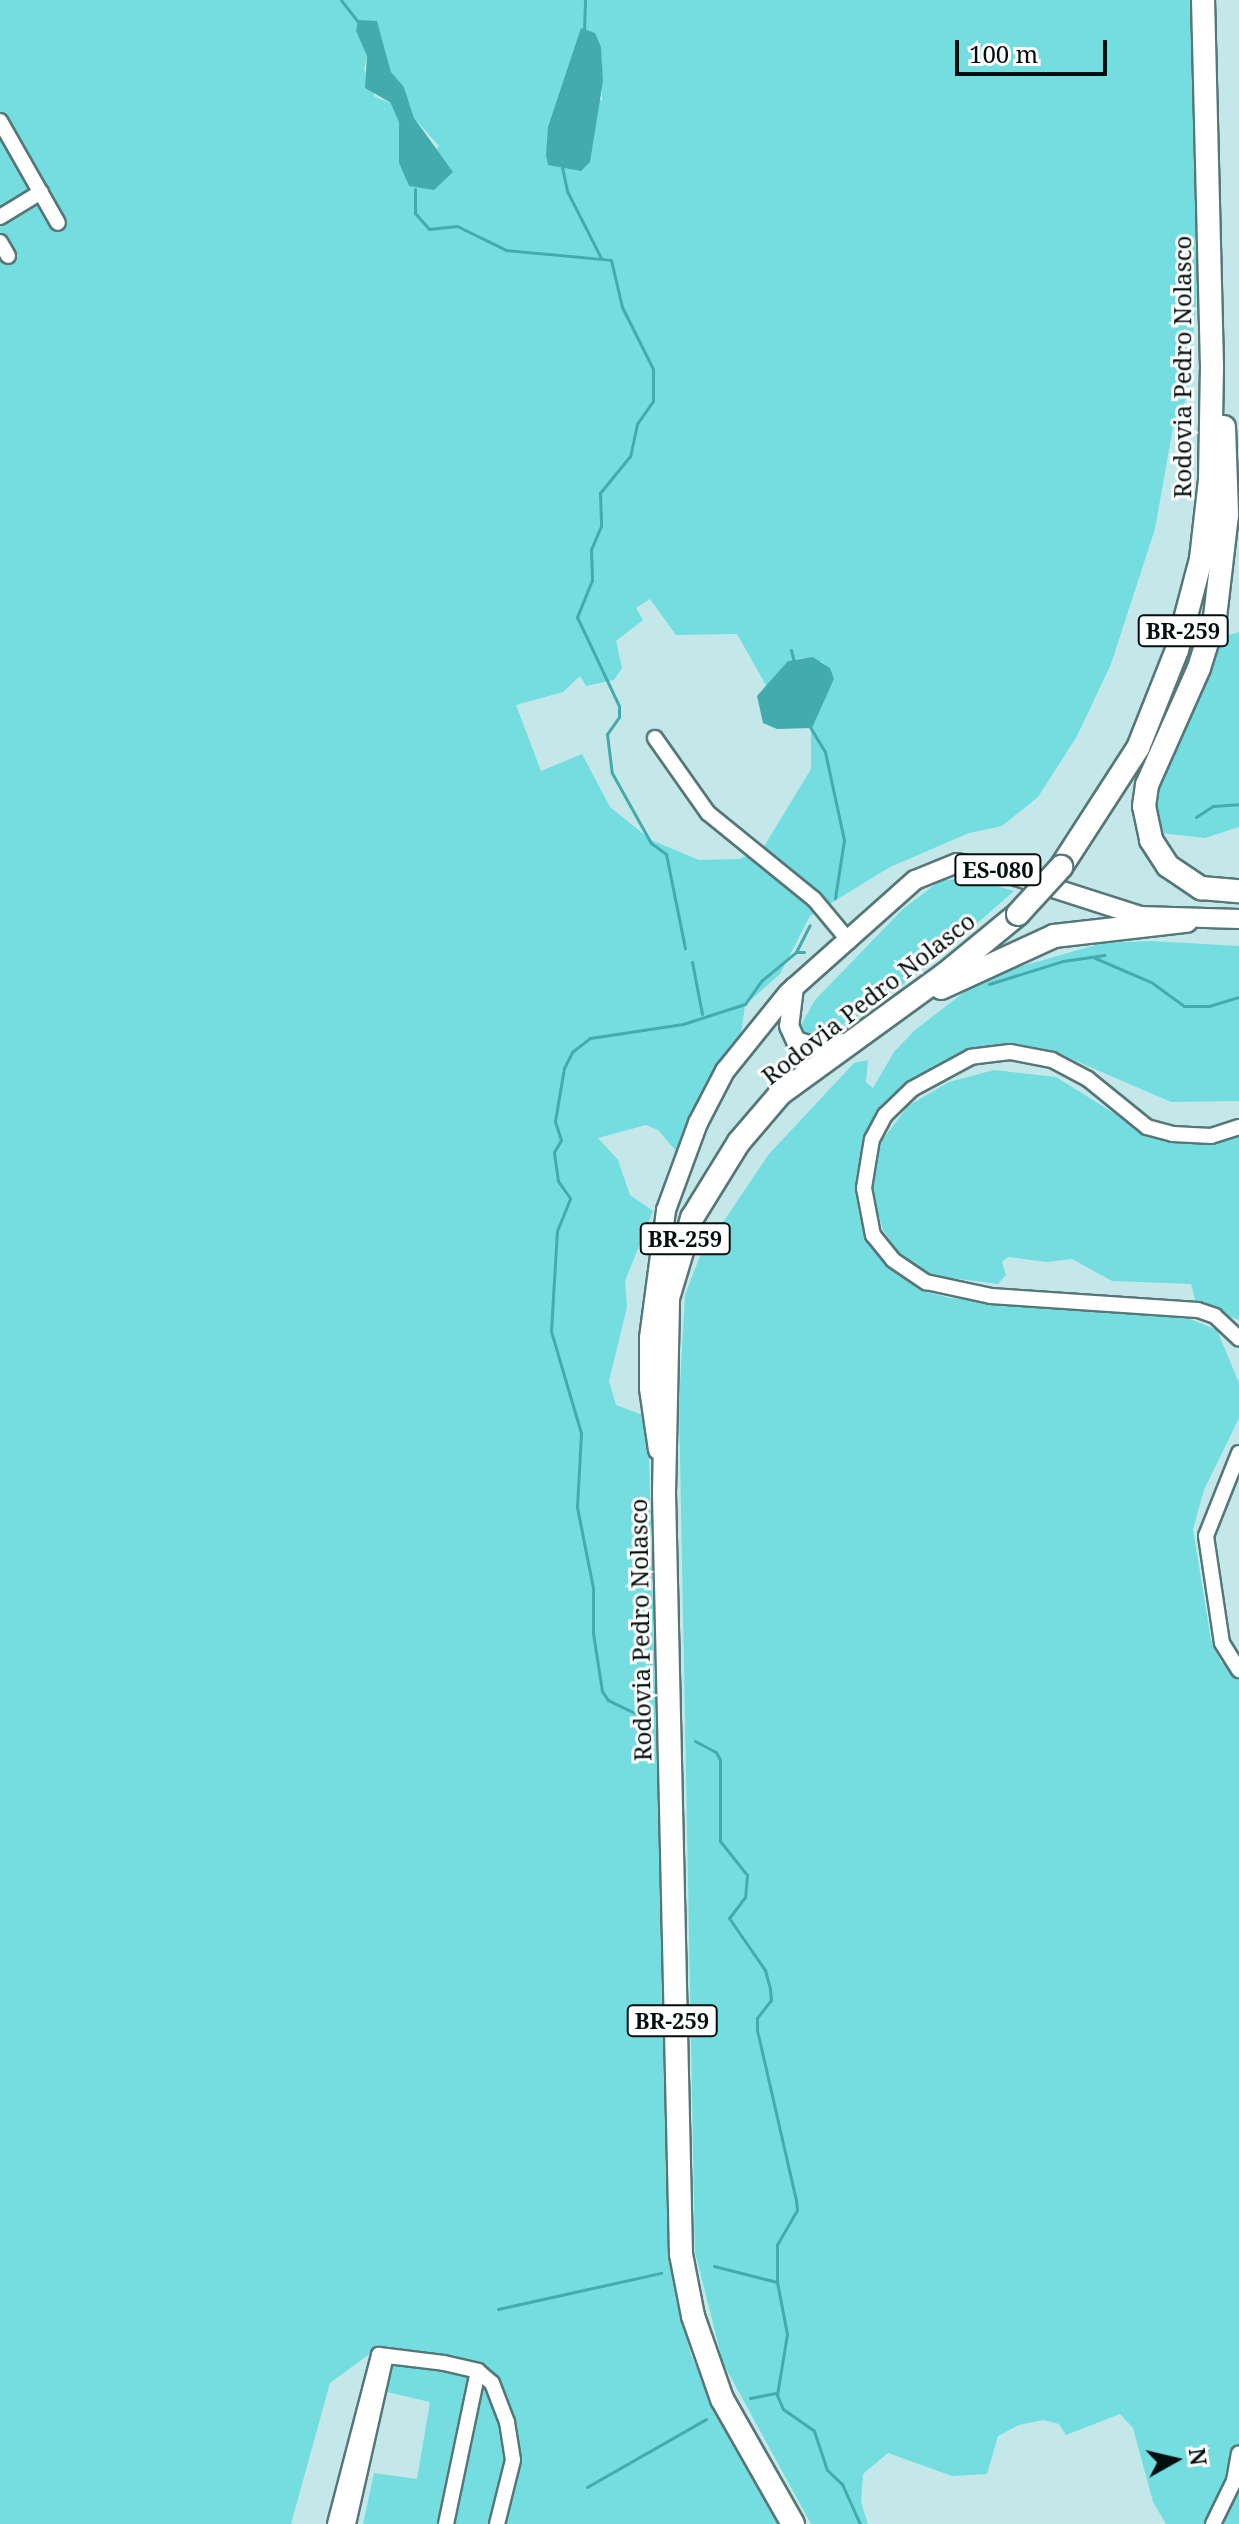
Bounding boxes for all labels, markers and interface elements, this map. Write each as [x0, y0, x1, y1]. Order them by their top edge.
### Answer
scale bar [959, 24, 1111, 74]
text: 100 m [969, 37, 1038, 70]
street label: Rodovia Pedro Nolasco [1168, 236, 1196, 498]
road number: BR-259 [1137, 613, 1229, 649]
road number: ES-080 [954, 852, 1042, 888]
street label: Rodovia Pedro Nolasco [756, 906, 980, 1090]
road number: BR-259 [639, 1221, 731, 1257]
street label: Rodovia Pedro Nolasco [623, 1498, 657, 1762]
road number: BR-259 [626, 2003, 718, 2039]
north arrow [1135, 2420, 1215, 2500]
text: N [1183, 2446, 1215, 2467]

